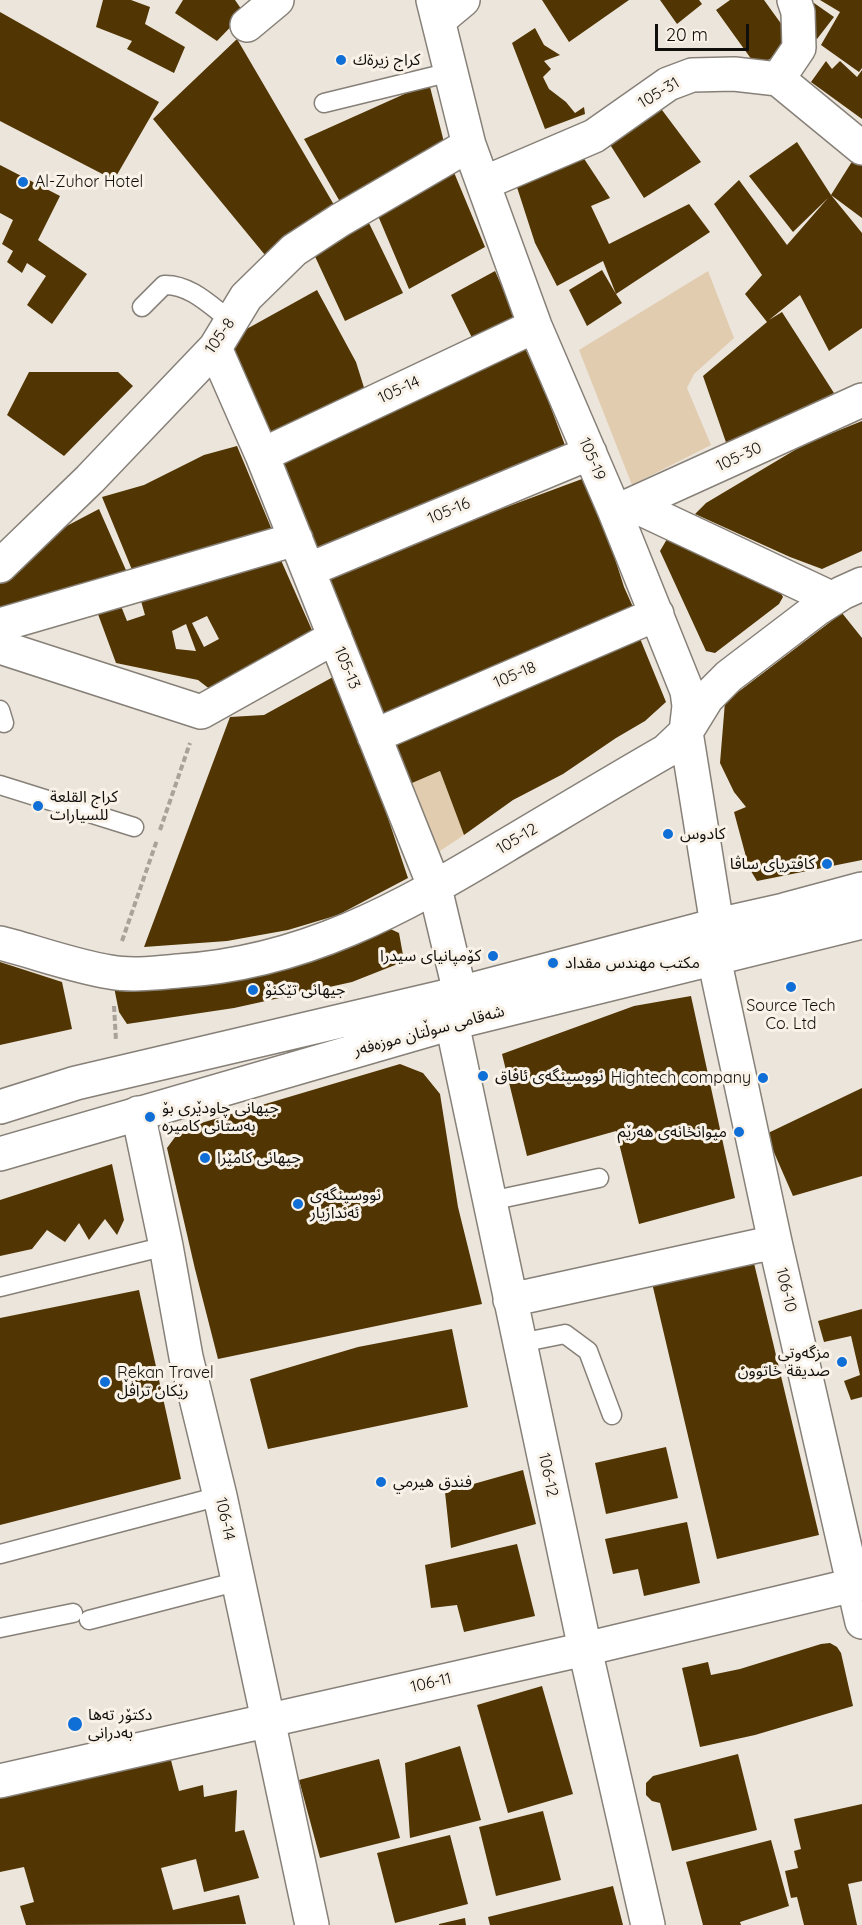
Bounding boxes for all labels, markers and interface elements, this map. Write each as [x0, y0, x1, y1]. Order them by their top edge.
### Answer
scale bar [658, 12, 752, 50]
text: 20 m [666, 23, 708, 46]
place label: كراج زيرةك [353, 50, 420, 70]
marker: كراج زيرةك [334, 53, 348, 67]
street label: 105-31 [635, 73, 683, 113]
place label: Al-Zuhor Hotel [35, 172, 143, 192]
marker: Al-Zuhor Hotel [16, 175, 30, 189]
street label: 105-8 [201, 315, 239, 357]
street label: 105-14 [375, 372, 423, 408]
street label: 105-19 [574, 435, 610, 483]
street label: 105-30 [713, 438, 765, 476]
street label: 105-16 [425, 494, 473, 528]
street label: 105-13 [330, 644, 364, 692]
street label: 105-18 [491, 658, 539, 692]
place label: كراج القلعة للسيارات [50, 787, 118, 825]
marker: كراج القلعة للسيارات [31, 799, 45, 813]
street label: 105-12 [493, 819, 541, 859]
place label: کادوس [680, 824, 725, 844]
marker: کادوس [661, 827, 675, 841]
place label: کافتریای ساڤا [730, 854, 815, 874]
marker: کافتریای ساڤا [820, 857, 834, 871]
place label: کۆمپانیای سیدرا [380, 946, 481, 966]
marker: کۆمپانیای سیدرا [486, 949, 500, 963]
place label: مكتب مهندس مقداد [565, 953, 700, 973]
marker: مكتب مهندس مقداد [546, 956, 560, 970]
place label: جیهانی تێکنۆ [265, 980, 346, 1000]
marker: Source Tech Co. Ltd [784, 980, 798, 994]
marker: جیهانی تێکنۆ [246, 983, 260, 997]
place label: Source Tech Co. Ltd [746, 996, 836, 1034]
street label: شەقامی سوڵتان موزەفەر [351, 1002, 507, 1060]
place label: نووسینگەی ئافاق [495, 1066, 604, 1086]
place label: Hightech company [611, 1068, 751, 1088]
marker: نووسینگەی ئافاق [476, 1069, 490, 1083]
marker: Hightech company [756, 1071, 770, 1085]
place label: جیهانی چاودێری بۆ به‌ستانی كامیره [162, 1098, 279, 1136]
marker: جیهانی چاودێری بۆ به‌ستانی كامیره [143, 1110, 157, 1124]
place label: میوانخانەی هەرێم [617, 1122, 727, 1142]
marker: میوانخانەی هەرێم [732, 1125, 746, 1139]
place label: جیهانی کامێرا [217, 1148, 301, 1168]
marker: جیهانی کامێرا [198, 1151, 212, 1165]
place label: نووسینگەی ئەندازیار [310, 1185, 381, 1223]
marker: نووسینگەی ئەندازیار [291, 1197, 305, 1211]
street label: 106-10 [772, 1266, 800, 1314]
place label: مزگەوتی صديقة خاتوون [738, 1343, 830, 1381]
marker: مزگەوتی صديقة خاتوون [835, 1355, 849, 1369]
place label: Rekan Travel رێکان تراڤڵ [117, 1363, 214, 1401]
marker: Rekan Travel رێکان تراڤڵ [98, 1375, 112, 1389]
street label: 106-12 [534, 1451, 562, 1499]
place label: فندق هيرمي [393, 1472, 472, 1492]
marker: فندق هيرمي [374, 1475, 388, 1489]
street label: 106-14 [211, 1496, 239, 1542]
street label: 106-11 [409, 1669, 453, 1697]
place label: دکتۆر تەها بەدرانی [88, 1705, 152, 1743]
marker: دکتۆر تەها بەدرانی [66, 1715, 84, 1733]

